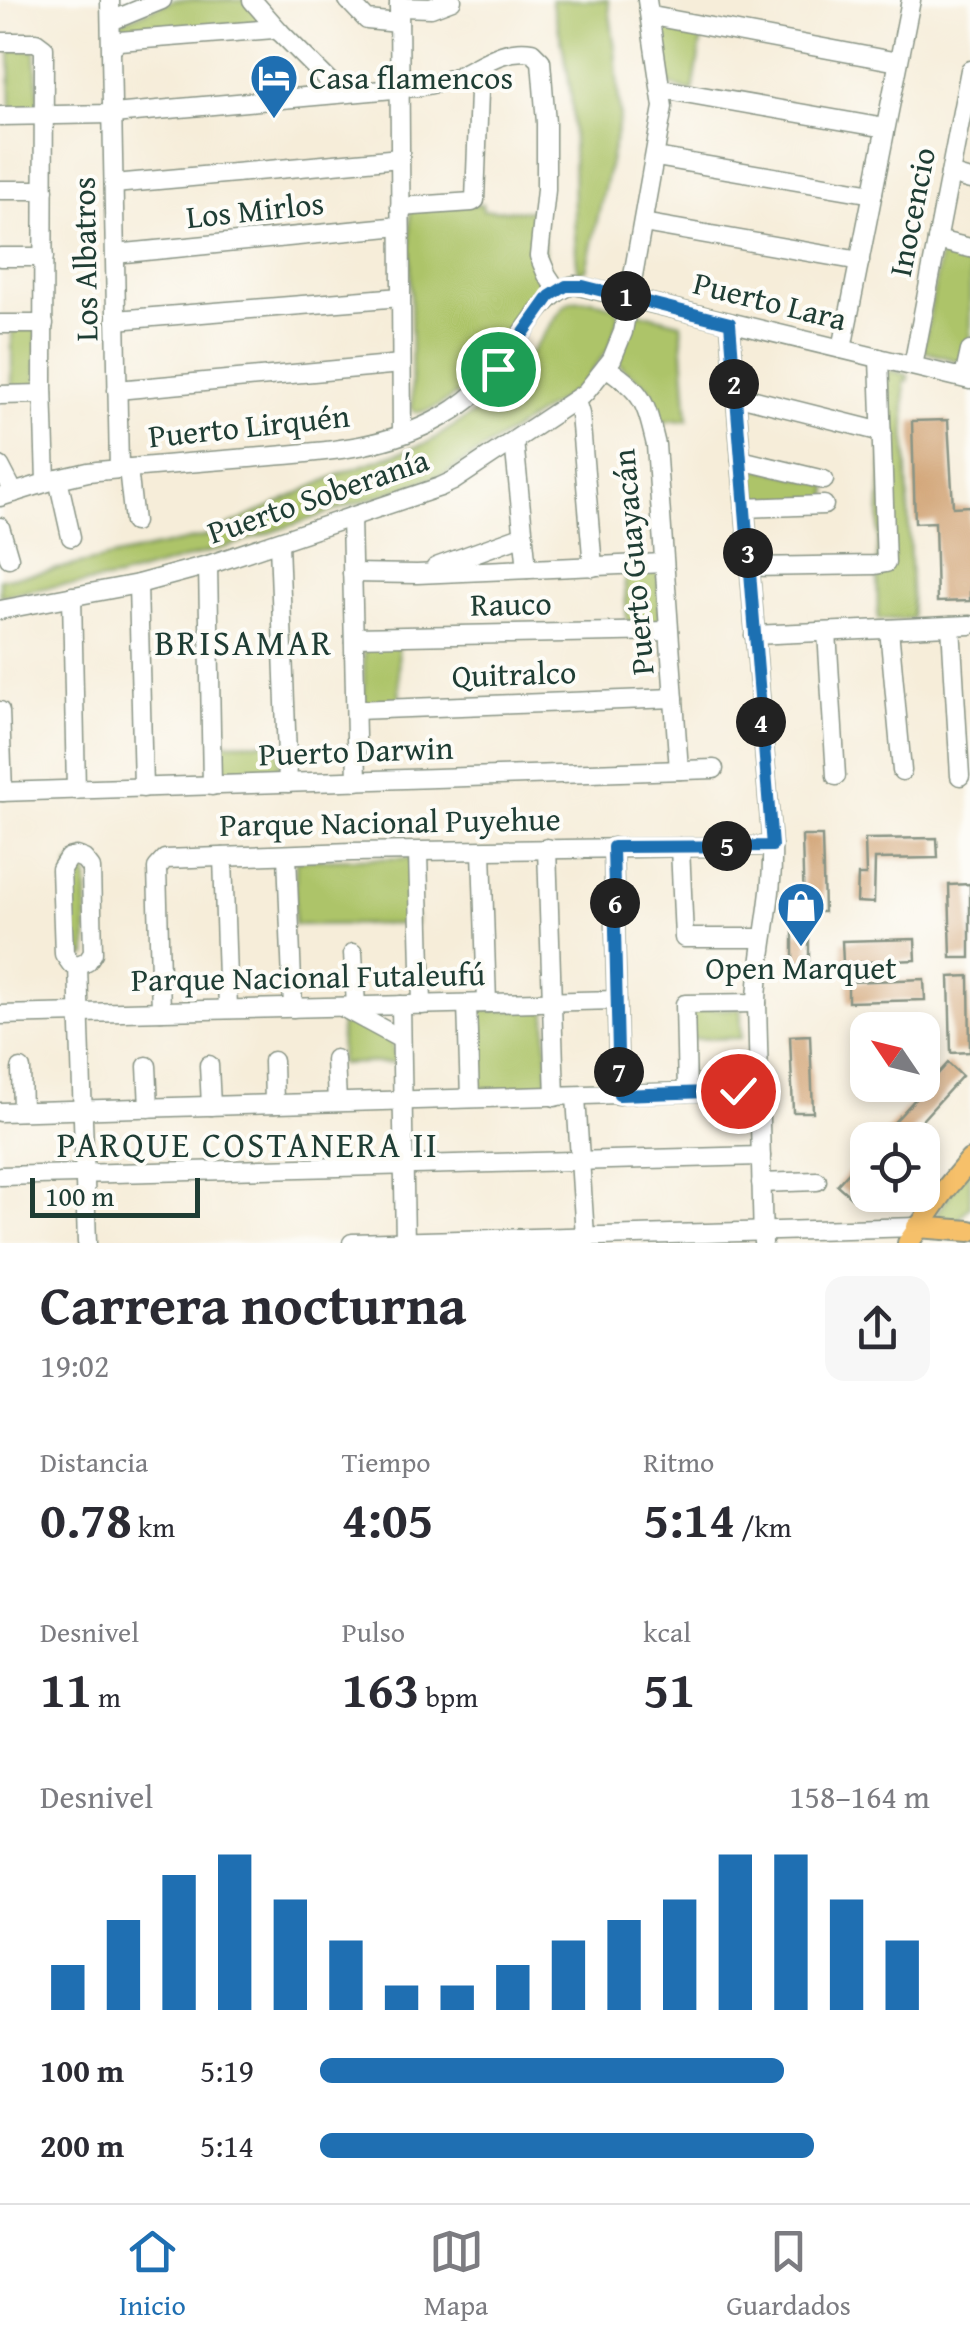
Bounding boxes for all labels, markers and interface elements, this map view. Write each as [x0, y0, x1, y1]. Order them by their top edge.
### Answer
hotel icon: Casa flamencos [248, 52, 300, 120]
place label: Casa flamencos [309, 54, 513, 101]
street label: Inocencio [876, 143, 947, 281]
street label: Los Albatros [60, 176, 109, 342]
street label: Los Mirlos [184, 179, 326, 240]
street label: Puerto Lara [689, 259, 852, 342]
pin: 1 [601, 271, 651, 321]
text: 1 [619, 275, 633, 316]
pin [456, 327, 541, 412]
icon: arrive [471, 342, 526, 397]
pin: 2 [709, 359, 759, 409]
text: 2 [727, 363, 741, 404]
street label: Puerto Lirquén [146, 392, 352, 459]
street label: Puerto Soberanía [201, 436, 435, 555]
street label: Puerto Guayacán [599, 447, 666, 677]
pin: 3 [723, 528, 773, 578]
text: 3 [741, 532, 755, 573]
street label: Rauco [470, 579, 552, 628]
district label: BRISAMAR [154, 617, 334, 668]
street label: Quitralco [451, 648, 577, 699]
pin: 4 [736, 697, 786, 747]
text: 4 [754, 701, 768, 742]
street label: Puerto Darwin [258, 724, 454, 777]
street label: Parque Nacional Puyehue [219, 795, 561, 848]
pin: 5 [702, 821, 752, 871]
text: 5 [720, 825, 734, 866]
pin: 6 [590, 878, 640, 928]
shop icon: Open Marquet [775, 880, 827, 948]
text: 6 [608, 882, 622, 923]
place label: Open Marquet [705, 944, 897, 991]
street label: Parque Nacional Futaleufú [131, 950, 486, 1003]
north arrow [850, 1012, 940, 1102]
map controls [850, 1012, 940, 1212]
pin: 7 [594, 1047, 644, 1097]
pin [696, 1049, 781, 1134]
text: 7 [612, 1051, 626, 1092]
icon: check [711, 1064, 766, 1119]
district label: PARQUE COSTANERA II [57, 1119, 439, 1170]
button: locate [850, 1122, 940, 1212]
scale bar [30, 1173, 200, 1218]
text: 100 m [45, 1175, 114, 1216]
text: Carrera nocturna [40, 1264, 467, 1344]
button: share [825, 1276, 930, 1381]
text: 19:02 [40, 1342, 109, 1389]
text: Distancia [40, 1441, 148, 1482]
text: Tiempo [342, 1441, 431, 1482]
text: Ritmo [643, 1441, 714, 1482]
text: 0.78 [40, 1482, 132, 1555]
text: 4:05 [342, 1482, 434, 1555]
text: 5:14 [643, 1482, 735, 1555]
text: km [132, 1506, 175, 1547]
text: /km [735, 1506, 792, 1547]
text: Desnivel [40, 1611, 139, 1652]
text: Pulso [342, 1611, 405, 1652]
text: kcal [643, 1611, 691, 1652]
text: 11 [40, 1652, 92, 1725]
text: 163 [342, 1652, 419, 1725]
text: 51 [643, 1652, 695, 1725]
text: m [92, 1676, 121, 1717]
text: bpm [419, 1676, 478, 1717]
text: Desnivel [40, 1773, 153, 1820]
text: 158–164 m [789, 1773, 930, 1820]
text: 100 m [40, 2047, 124, 2094]
text: 5:19 [200, 2047, 254, 2094]
text: 200 m [40, 2122, 124, 2169]
text: 5:14 [200, 2122, 254, 2169]
tab: Inicio [119, 2224, 186, 2325]
tab: Mapa [424, 2224, 488, 2325]
tab: Guardados [726, 2224, 851, 2325]

